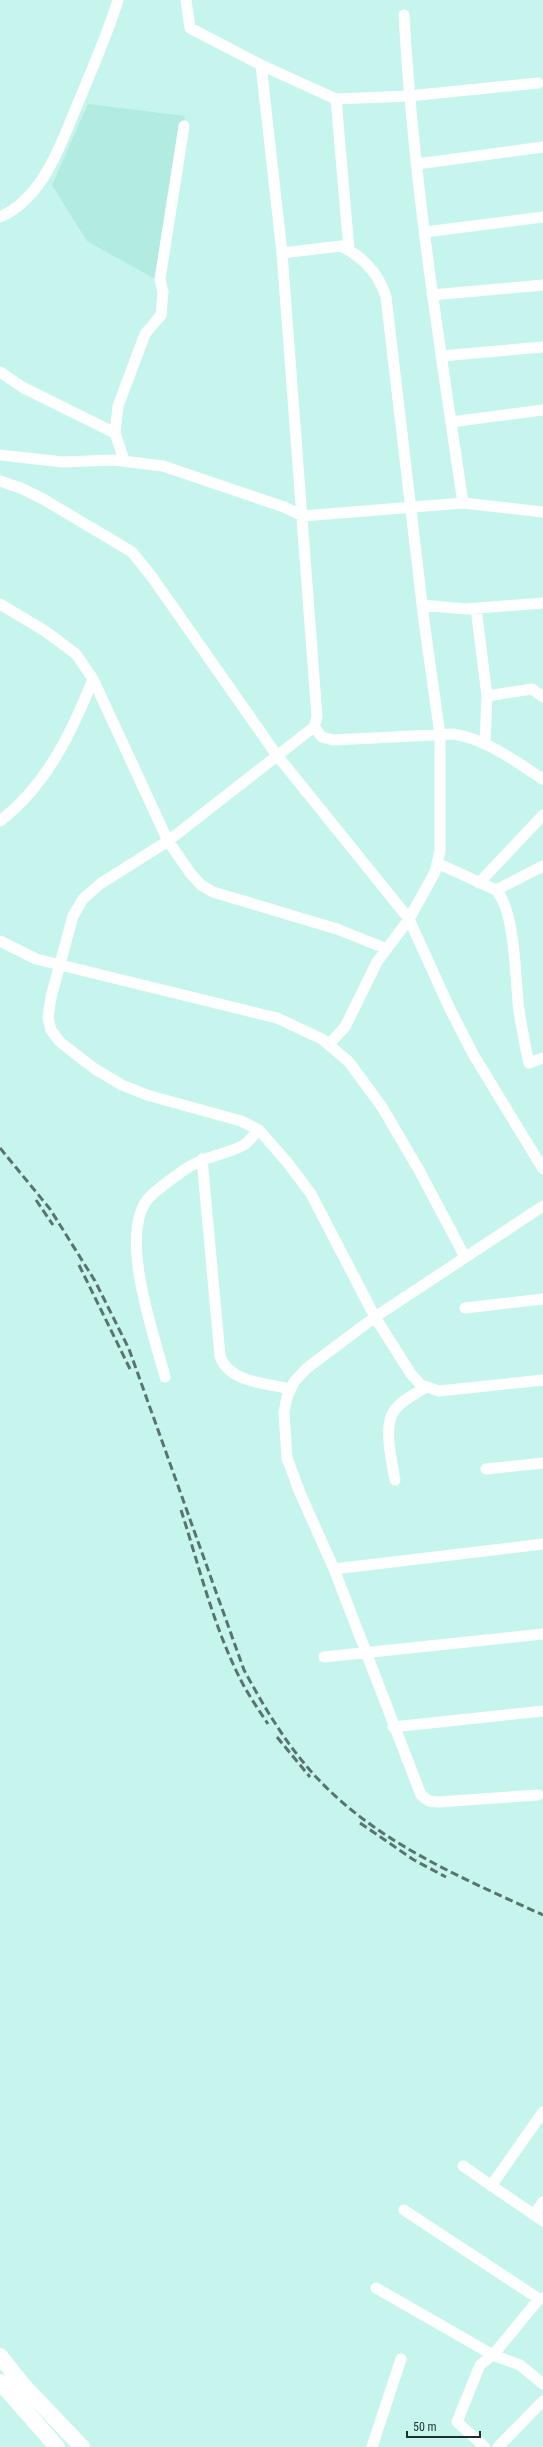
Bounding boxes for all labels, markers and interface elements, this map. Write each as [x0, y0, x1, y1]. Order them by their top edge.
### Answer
scale bar [407, 2413, 480, 2439]
text: 50 m [413, 2420, 437, 2434]

